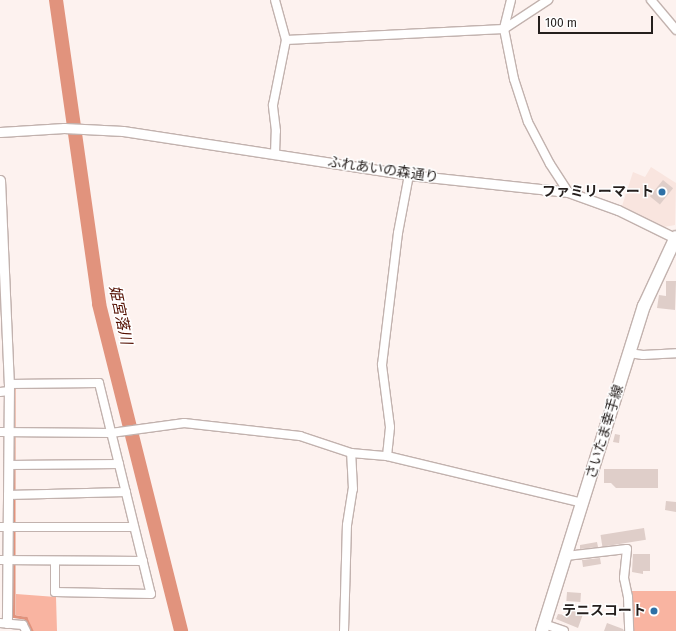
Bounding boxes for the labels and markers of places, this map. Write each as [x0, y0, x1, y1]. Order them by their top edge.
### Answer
place label: ファミリーマート [542, 184, 654, 200]
marker: ファミリーマート [657, 187, 667, 197]
place label: テニスコート [562, 603, 646, 619]
marker: テニスコート [649, 606, 659, 616]

